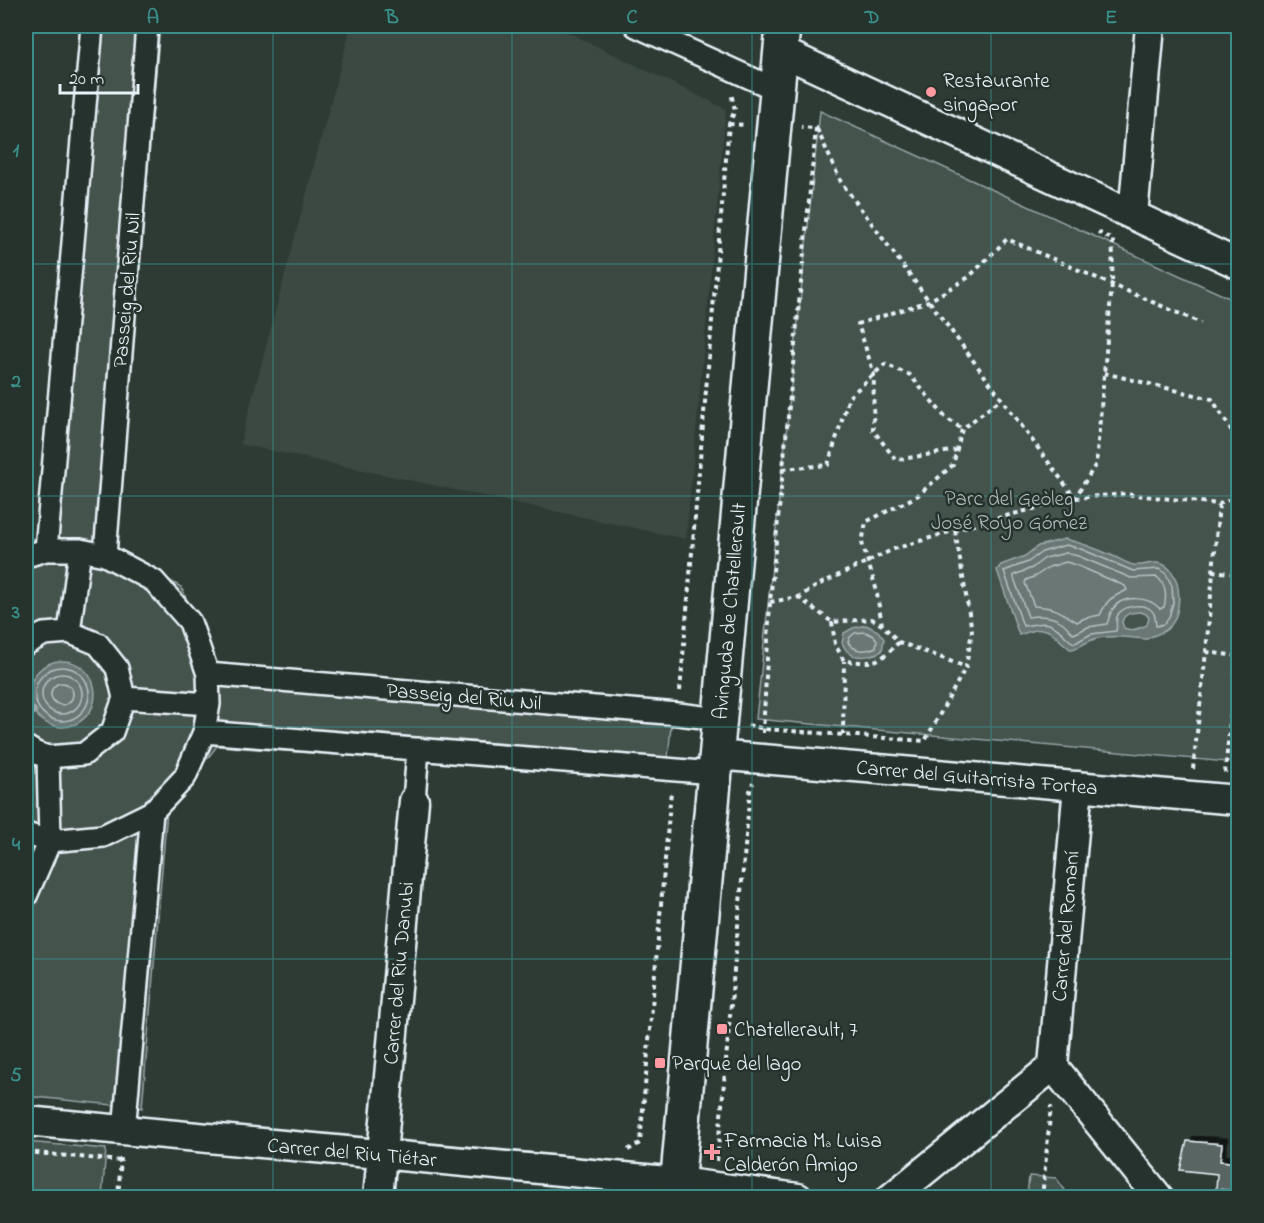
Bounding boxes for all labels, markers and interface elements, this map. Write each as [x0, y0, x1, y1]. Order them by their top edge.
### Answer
text: A [147, 4, 159, 33]
text: B [384, 4, 399, 33]
text: C [627, 4, 638, 33]
text: D [864, 4, 879, 33]
text: E [1105, 4, 1117, 33]
scale bar [60, 57, 138, 95]
text: 20 m [69, 67, 104, 93]
place label: Restaurante singapor [943, 67, 1050, 123]
marker: Restaurante singapor [924, 85, 938, 99]
text: 1 [13, 137, 20, 166]
street label: Passeig del Riu Nil [106, 211, 152, 369]
text: 2 [10, 368, 21, 397]
park label: Parc del Geòleg José Royo Gómez [931, 485, 1087, 541]
street label: Avinguda de Chatellerault [707, 501, 757, 721]
text: 3 [11, 599, 20, 628]
street label: Passeig del Riu Nil [385, 676, 543, 722]
street label: Carrer del Guitarrista Fortea [855, 753, 1099, 805]
text: 4 [12, 831, 21, 860]
street label: Carrer del Romaní [1045, 849, 1089, 1003]
street label: Carrer del Riu Danubi [377, 880, 423, 1066]
place label: Chatellerault, 7 [734, 1016, 858, 1046]
marker: Chatellerault, 7 [715, 1022, 729, 1036]
place label: Parque del lago [672, 1050, 801, 1082]
marker: Parque del lago [653, 1056, 667, 1070]
text: 5 [10, 1062, 22, 1091]
place label: Farmacia Mª Luisa Calderón Amigo [723, 1127, 882, 1183]
street label: Carrer del Riu Tiétar [266, 1132, 438, 1176]
marker: Farmacia Mª Luisa Calderón Amigo [705, 1145, 719, 1159]

